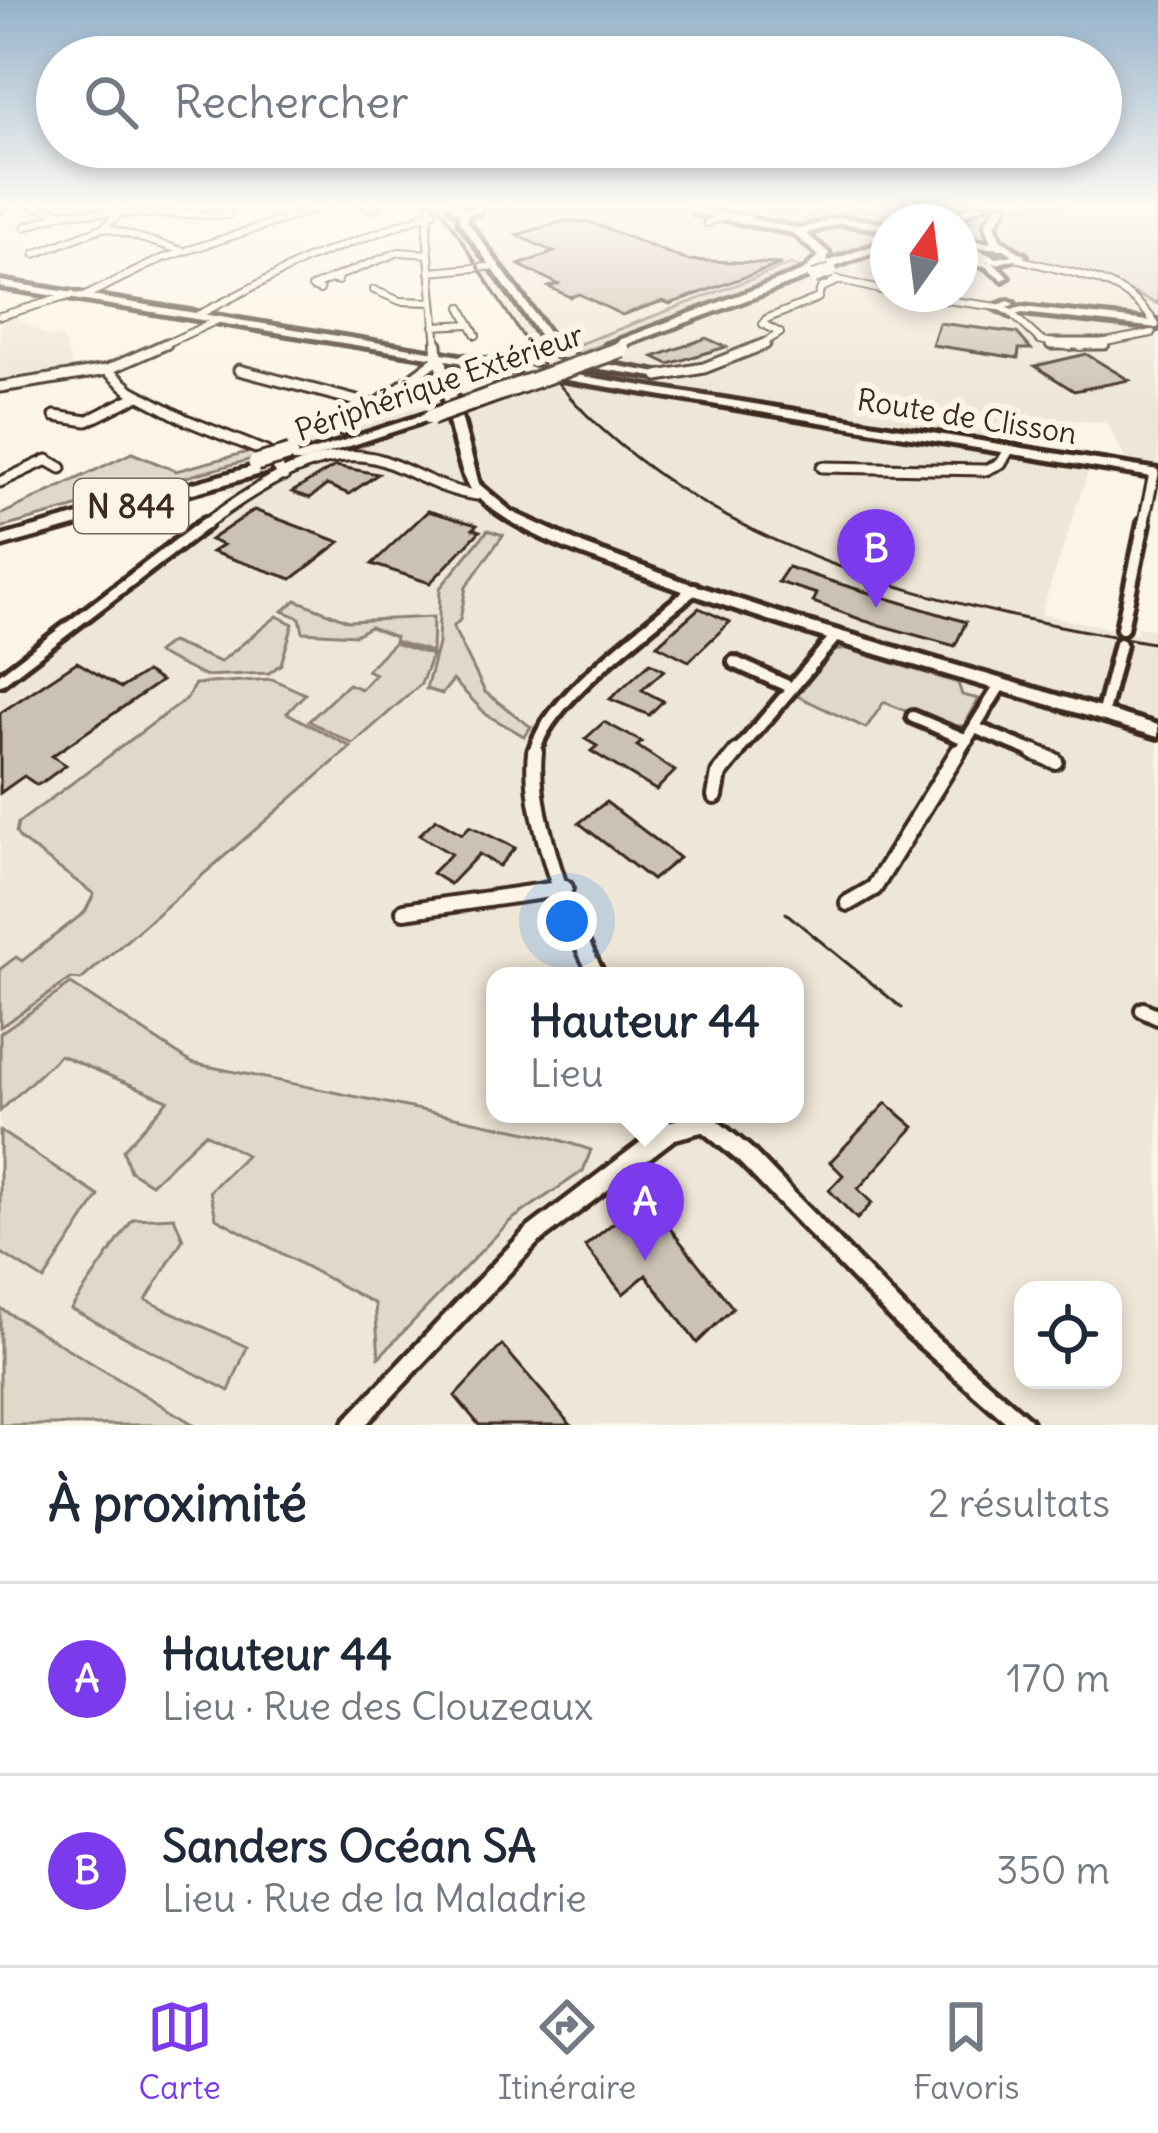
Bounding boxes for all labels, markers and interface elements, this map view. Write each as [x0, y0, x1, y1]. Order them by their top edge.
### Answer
search box [36, 36, 1122, 168]
icon: search [78, 69, 144, 135]
text: Rechercher [174, 74, 409, 130]
north arrow [870, 204, 978, 312]
street label: Périphérique Extérieur [290, 315, 588, 449]
street label: Route de Clisson [854, 380, 1080, 452]
road number: N 844 [74, 479, 188, 533]
pin: B [837, 509, 915, 608]
your location [537, 891, 597, 951]
popup [486, 967, 804, 1123]
text: Hauteur 44 [530, 993, 760, 1049]
text: Lieu [530, 1049, 604, 1098]
pin: A [606, 1162, 684, 1261]
map controls [1014, 1281, 1122, 1389]
button: locate [1014, 1281, 1122, 1389]
text: À proximité [48, 1471, 307, 1535]
text: 2 résultats [928, 1479, 1110, 1528]
text: Hauteur 44 [162, 1626, 392, 1682]
text: A [74, 1654, 100, 1703]
text: 170 m [1006, 1654, 1110, 1703]
text: Lieu · Rue des Clouzeaux [162, 1682, 593, 1731]
text: Sanders Océan SA [162, 1818, 536, 1874]
text: B [74, 1846, 100, 1895]
text: 350 m [996, 1846, 1110, 1895]
text: Lieu · Rue de la Maladrie [162, 1874, 587, 1923]
tab: Carte [138, 1994, 221, 2108]
tab: Itinéraire [498, 1994, 636, 2108]
tab: Favoris [913, 1994, 1020, 2108]

